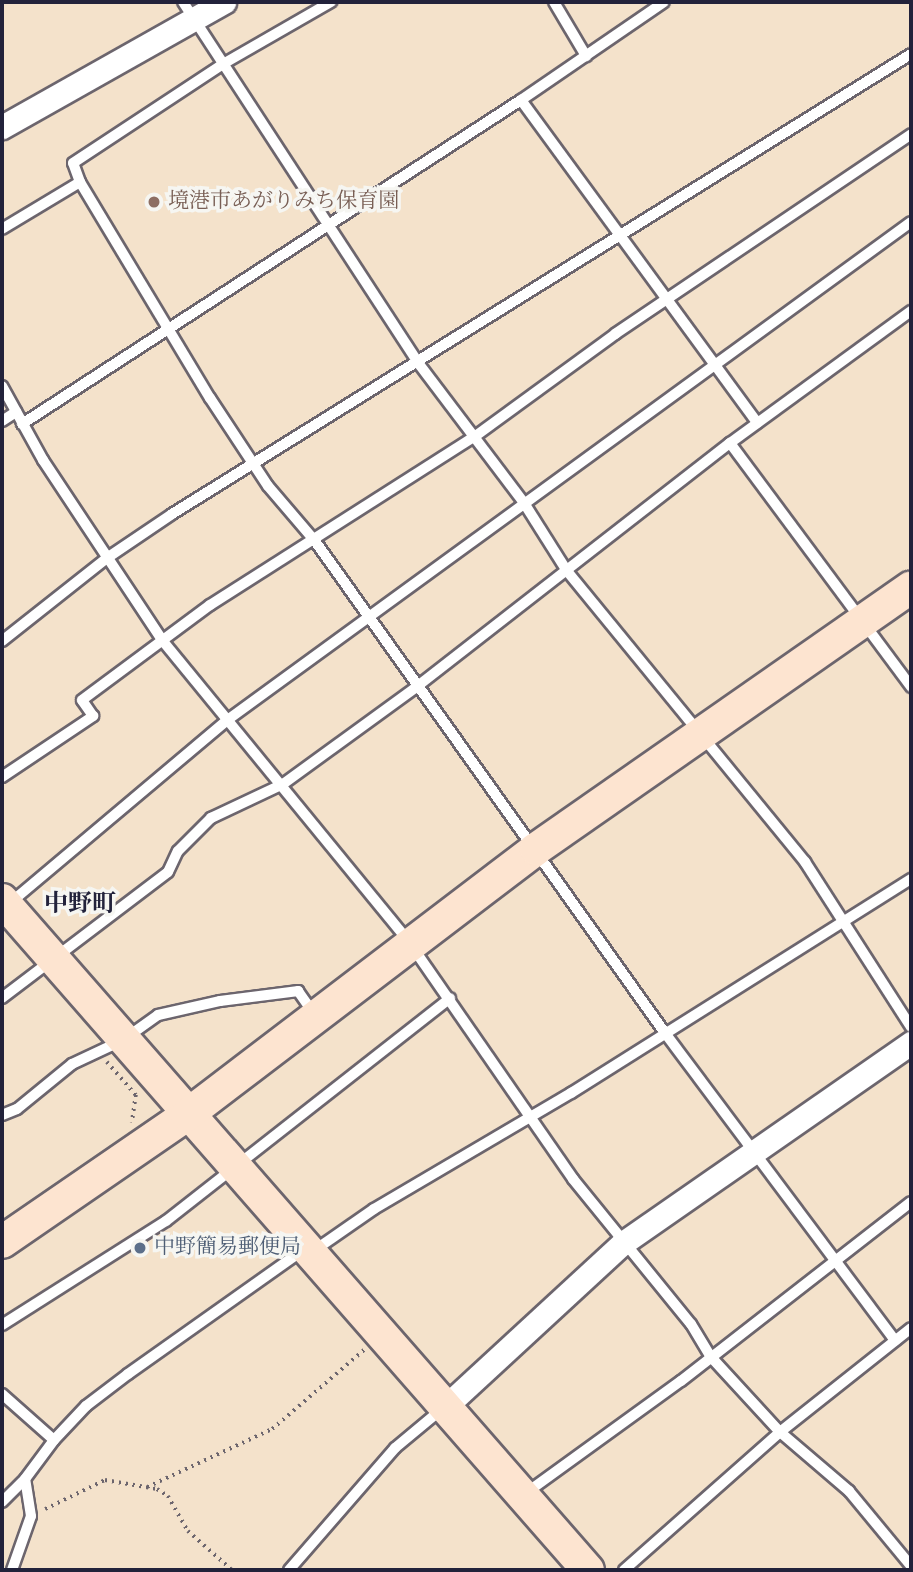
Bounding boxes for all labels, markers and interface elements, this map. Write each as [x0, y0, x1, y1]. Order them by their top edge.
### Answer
place label: 境港市あがりみち保育園 [168, 189, 399, 215]
marker: 境港市あがりみち保育園 [146, 194, 162, 210]
district label: 中野町 [44, 892, 116, 920]
place label: 中野簡易郵便局 [154, 1235, 301, 1261]
marker: 中野簡易郵便局 [132, 1240, 148, 1256]

